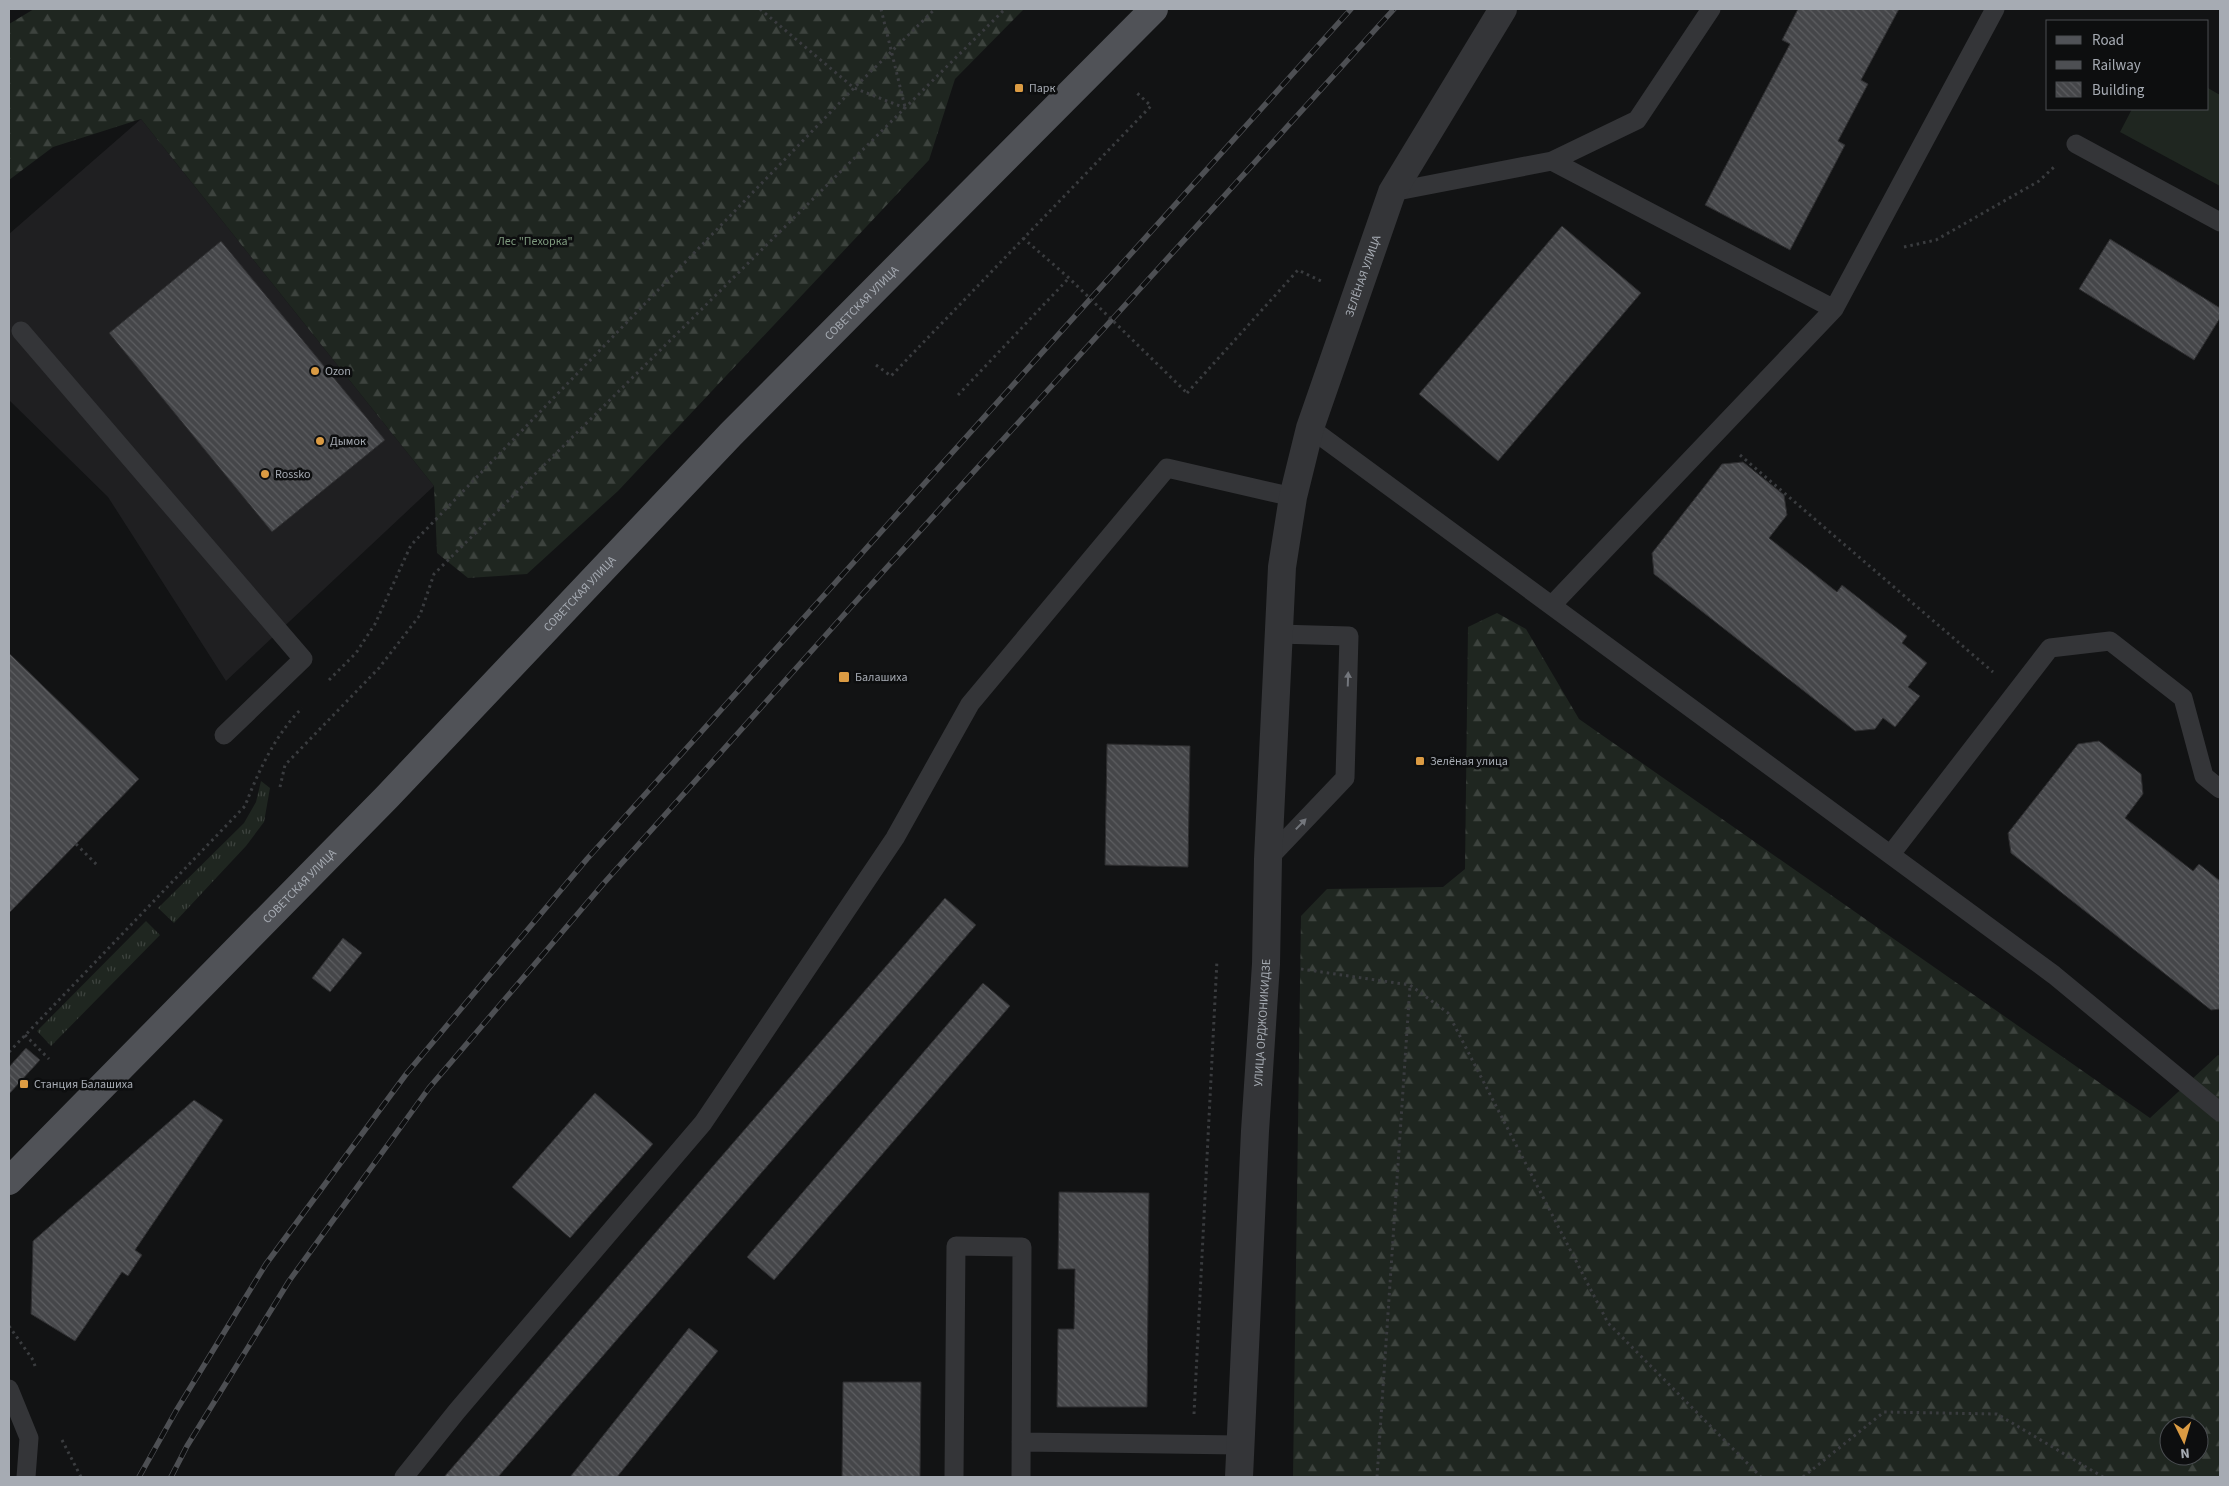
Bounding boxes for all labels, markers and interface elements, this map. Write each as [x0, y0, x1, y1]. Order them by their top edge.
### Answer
legend [2046, 20, 2209, 110]
text: Road [2092, 30, 2124, 51]
text: Railway [2092, 55, 2141, 76]
place label: Парк [1029, 80, 1055, 97]
text: Building [2092, 80, 2145, 101]
marker: Парк [1013, 82, 1025, 94]
street label: ЗЕЛЁНАЯ УЛИЦА [1341, 232, 1386, 319]
park label: Лес "Пехорка" [497, 233, 573, 250]
street label: СОВЕТСКАЯ УЛИЦА [821, 262, 903, 344]
place label: Ozon [325, 363, 351, 380]
marker: Ozon [309, 365, 321, 377]
place label: Дымок [330, 433, 366, 450]
marker: Дымок [314, 435, 326, 447]
place label: Rossko [275, 466, 310, 483]
marker: Rossko [259, 468, 271, 480]
street label: СОВЕТСКАЯ УЛИЦА [540, 552, 621, 636]
place label: Балашиха [855, 669, 907, 686]
marker: Балашиха [837, 670, 851, 684]
one-way arrow [1344, 671, 1352, 687]
place label: Зелёная улица [1430, 753, 1508, 770]
marker: Зелёная улица [1414, 755, 1426, 767]
one-way arrow [1295, 818, 1307, 830]
street label: СОВЕТСКАЯ УЛИЦА [259, 845, 341, 928]
street label: УЛИЦА ОРДЖОНИКИДЗЕ [1250, 959, 1275, 1087]
place label: Станция Балашиха [34, 1076, 133, 1093]
marker: Станция Балашиха [18, 1078, 30, 1090]
north arrow [2159, 1416, 2209, 1466]
text: N [2180, 1443, 2191, 1463]

